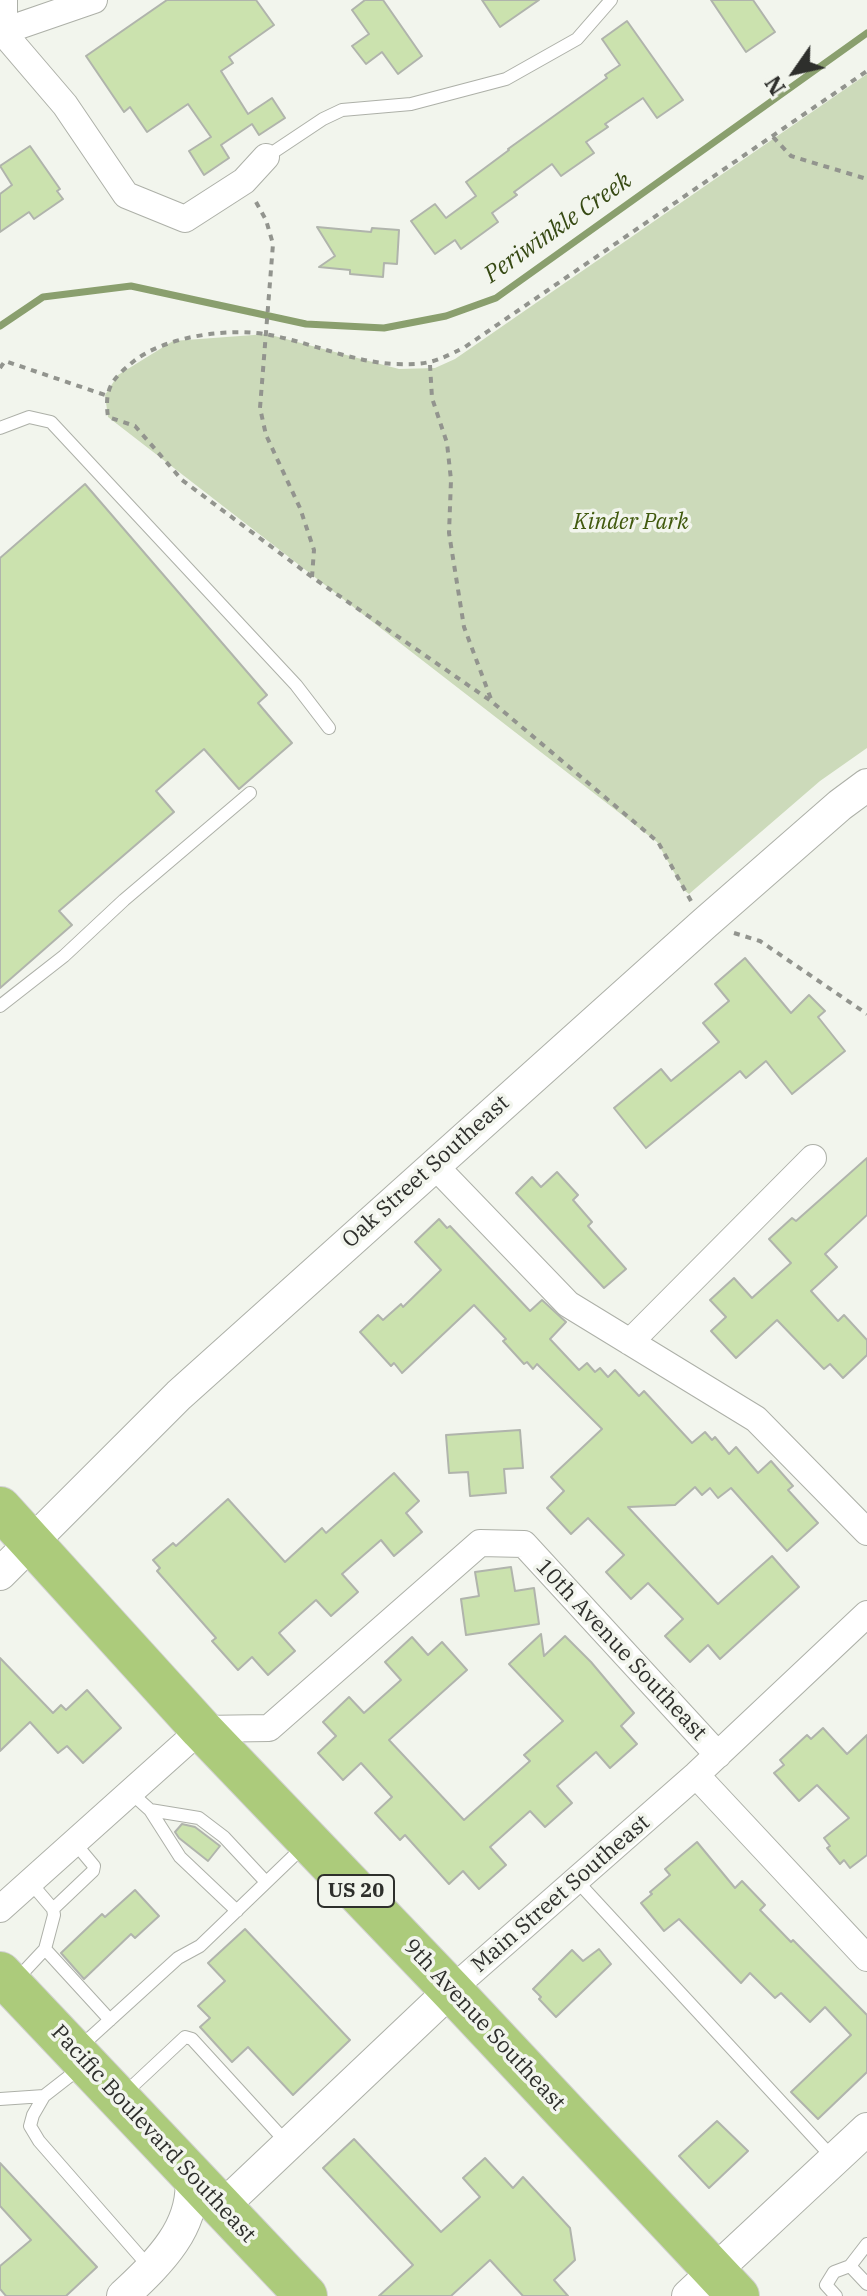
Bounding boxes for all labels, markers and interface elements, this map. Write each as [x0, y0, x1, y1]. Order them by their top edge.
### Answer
north arrow [755, 32, 835, 112]
text: N [758, 70, 792, 101]
water label: Periwinkle Creek [479, 166, 637, 290]
park label: Kinder Park [573, 510, 689, 536]
street label: Oak Street Southeast [337, 1090, 515, 1254]
street label: 10th Avenue Southeast [530, 1554, 712, 1746]
street label: Main Street Southeast [467, 1810, 655, 1978]
road number: US 20 [318, 1875, 394, 1907]
street label: 9th Avenue Southeast [398, 1934, 570, 2116]
street label: Pacific Boulevard Southeast [45, 2020, 261, 2248]

